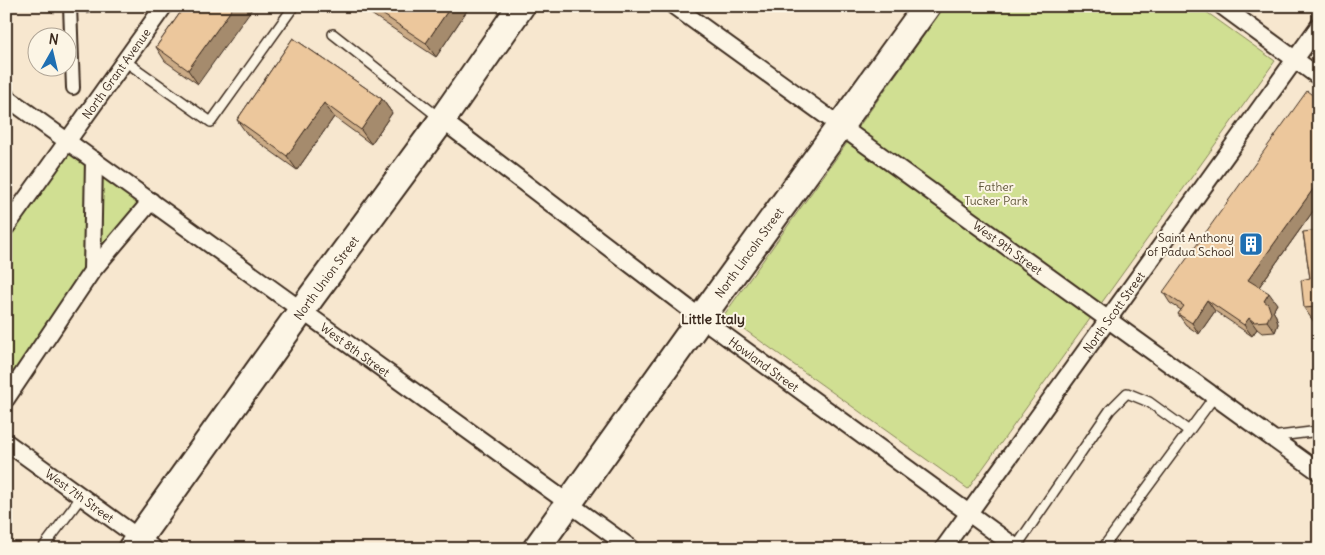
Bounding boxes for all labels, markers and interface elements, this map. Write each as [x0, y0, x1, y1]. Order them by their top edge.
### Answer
street label: North Grant Avenue [78, 25, 153, 122]
north arrow [28, 28, 78, 78]
text: N [48, 30, 60, 49]
park label: Father Tucker Park [964, 179, 1028, 208]
street label: North Lincoln Street [711, 204, 786, 300]
street label: West 9th Street [970, 217, 1046, 277]
place label: Saint Anthony of Padua School [1147, 230, 1234, 259]
building icon: Saint Anthony of Padua School [1238, 231, 1264, 257]
street label: North Union Street [290, 233, 361, 322]
street label: North Scott Street [1079, 269, 1148, 355]
district label: Little Italy [681, 310, 745, 328]
street label: West 8th Street [318, 319, 393, 379]
street label: Howland Street [726, 333, 802, 395]
street label: West 7th Street [42, 465, 117, 525]

